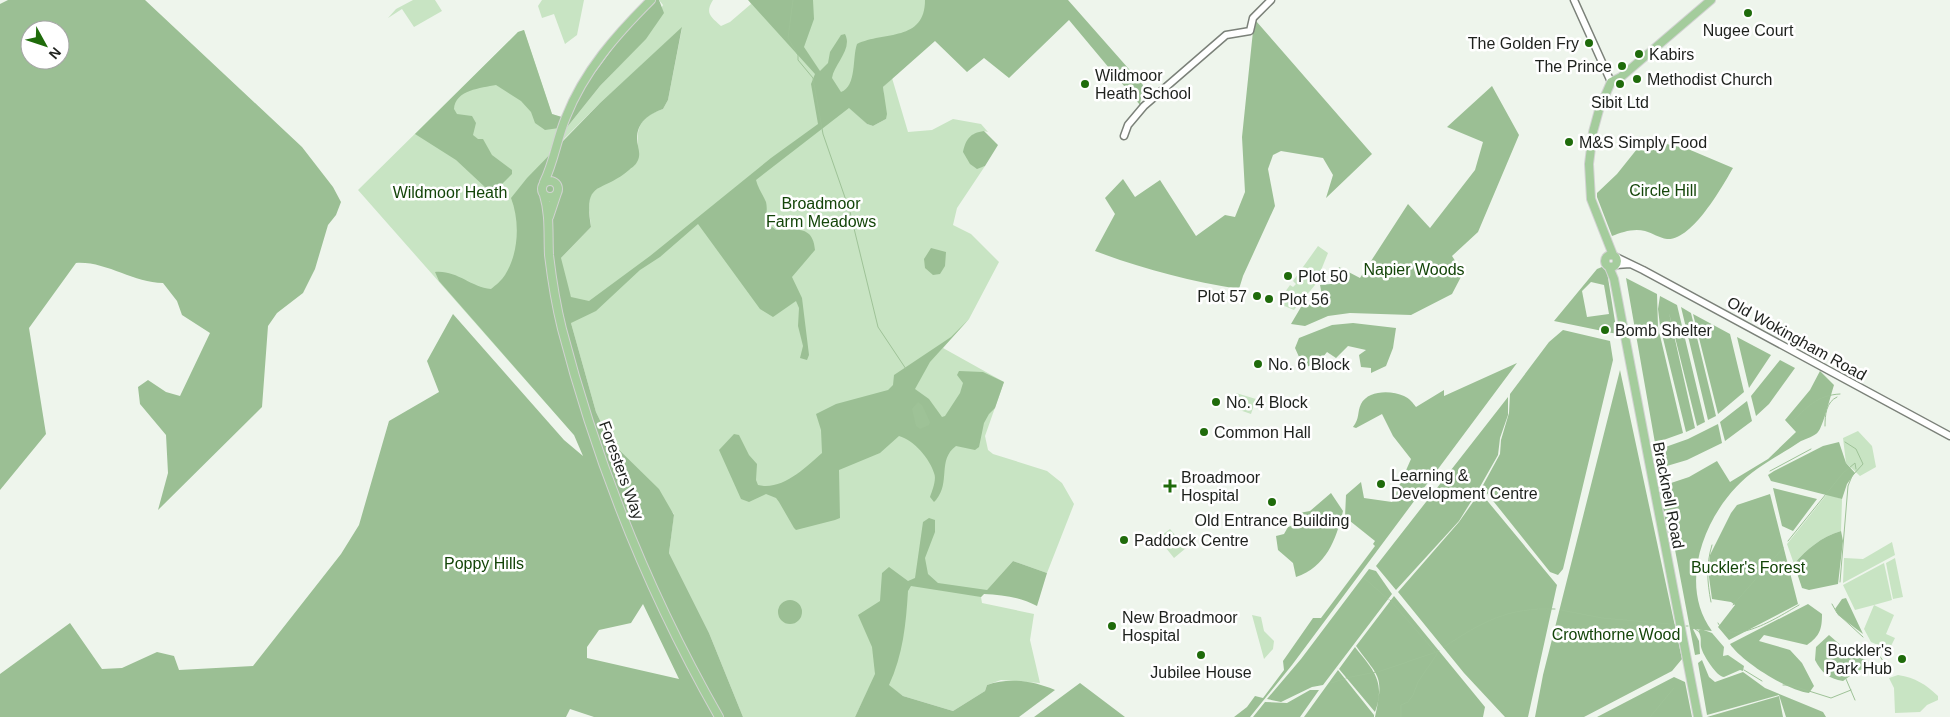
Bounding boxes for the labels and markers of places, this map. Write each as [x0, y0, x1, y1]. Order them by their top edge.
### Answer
marker: Nugee Court [1742, 7, 1754, 19]
place label: Nugee Court [1703, 22, 1794, 39]
place label: The Golden Fry [1468, 35, 1579, 52]
marker: The Golden Fry [1583, 37, 1595, 49]
place label: Kabirs [1649, 46, 1694, 63]
marker: Kabirs [1633, 48, 1645, 60]
place label: The Prince [1535, 58, 1612, 75]
marker: The Prince [1616, 60, 1628, 72]
place label: Wildmoor Heath School [1095, 67, 1191, 102]
place label: Methodist Church [1647, 71, 1772, 88]
marker: Methodist Church [1631, 73, 1643, 85]
marker: Wildmoor Heath School [1079, 78, 1091, 90]
marker: Sibit Ltd [1614, 78, 1626, 90]
place label: Sibit Ltd [1591, 94, 1649, 111]
place label: M&S Simply Food [1579, 134, 1707, 151]
marker: M&S Simply Food [1563, 136, 1575, 148]
place label: Plot 50 [1298, 268, 1348, 285]
marker: Plot 50 [1282, 270, 1294, 282]
place label: Plot 57 [1197, 288, 1247, 305]
marker: Plot 57 [1251, 290, 1263, 302]
place label: Plot 56 [1279, 291, 1329, 308]
marker: Plot 56 [1263, 293, 1275, 305]
place label: Bomb Shelter [1615, 322, 1713, 339]
marker: Bomb Shelter [1599, 324, 1611, 336]
place label: No. 6 Block [1268, 356, 1351, 373]
marker: No. 6 Block [1252, 358, 1264, 370]
place label: No. 4 Block [1226, 394, 1309, 411]
marker: No. 4 Block [1210, 396, 1222, 408]
place label: Common Hall [1214, 424, 1311, 441]
marker: Common Hall [1198, 426, 1210, 438]
place label: Learning & Development Centre [1391, 467, 1538, 502]
place label: Broadmoor Hospital [1181, 469, 1261, 504]
marker: Learning & Development Centre [1375, 478, 1387, 490]
marker: Broadmoor Hospital [1163, 479, 1177, 493]
marker: Old Entrance Building [1266, 496, 1278, 508]
place label: Old Entrance Building [1195, 512, 1349, 529]
place label: Paddock Centre [1134, 532, 1249, 549]
marker: Paddock Centre [1118, 534, 1130, 546]
place label: New Broadmoor Hospital [1122, 609, 1238, 644]
marker: New Broadmoor Hospital [1106, 620, 1118, 632]
place label: Buckler's Park Hub [1825, 642, 1892, 677]
marker: Jubilee House [1195, 649, 1207, 661]
marker: Buckler's Park Hub [1896, 653, 1908, 665]
place label: Jubilee House [1150, 664, 1252, 681]

